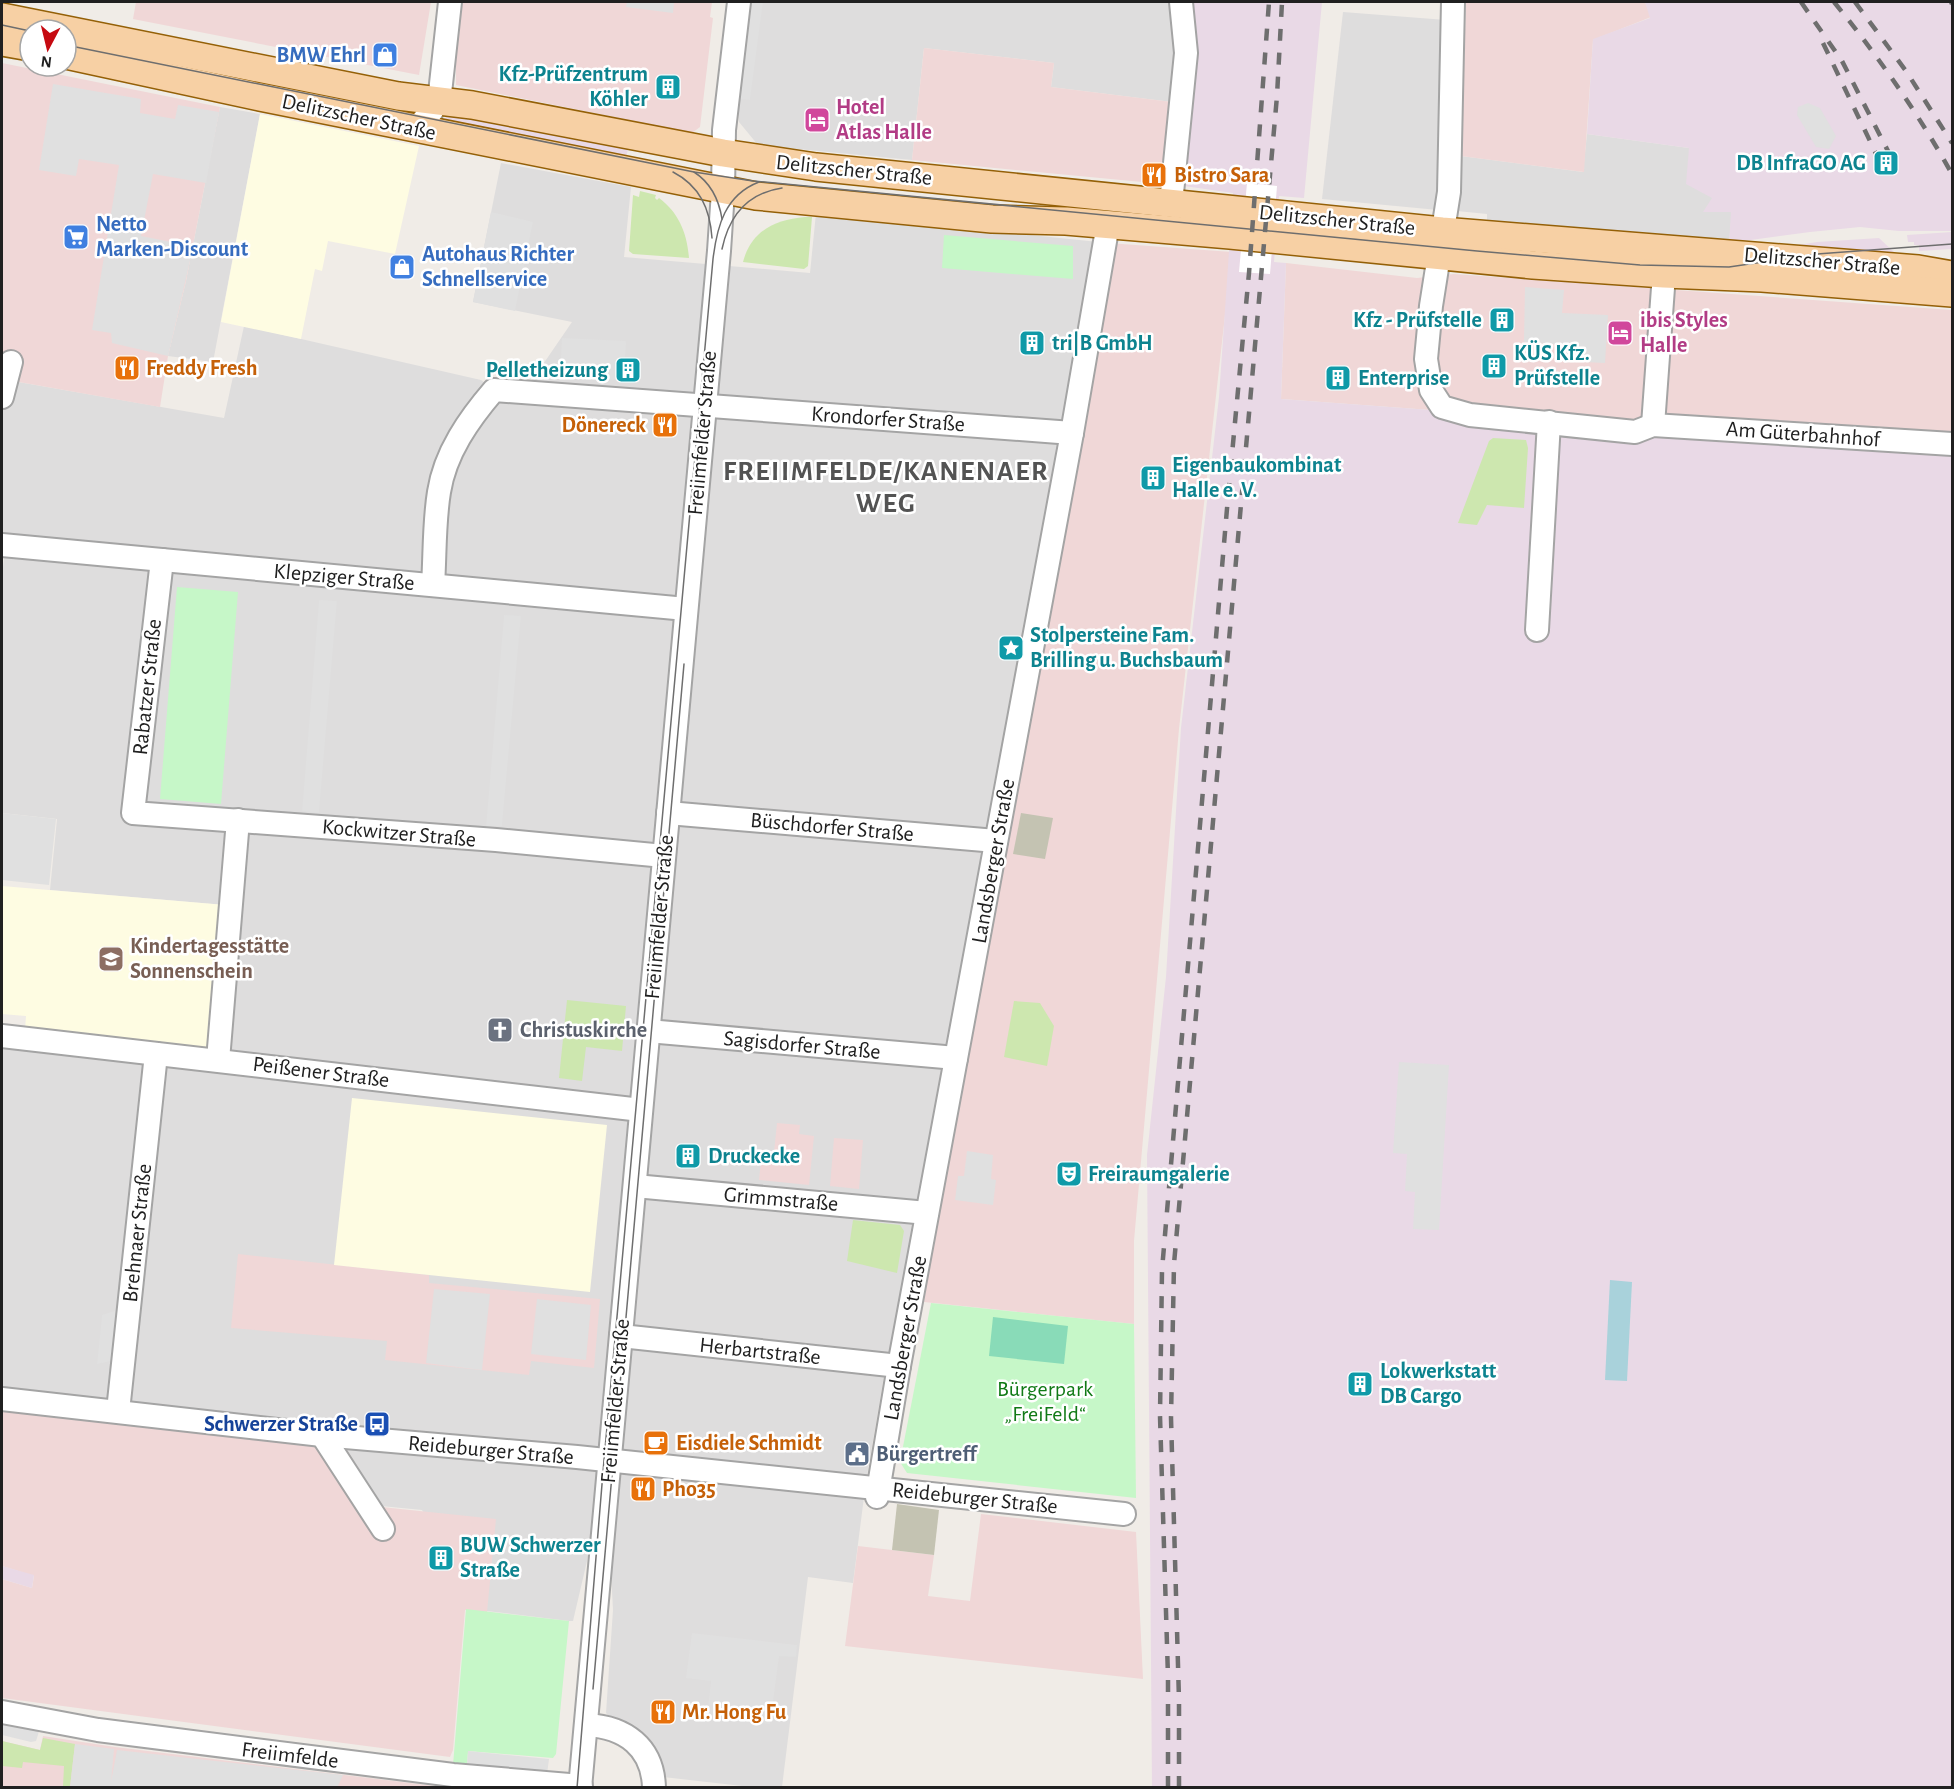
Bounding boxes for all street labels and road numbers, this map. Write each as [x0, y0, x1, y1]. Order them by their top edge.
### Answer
street label: Delitzscher Straße [280, 90, 438, 144]
street label: Delitzscher Straße [775, 151, 933, 189]
street label: Delitzscher Straße [1258, 201, 1416, 239]
street label: Delitzscher Straße [1743, 243, 1901, 279]
street label: Freiimfelder Straße [684, 350, 720, 516]
street label: Krondorfer Straße [810, 403, 966, 435]
street label: Am Güterbahnhof [1725, 418, 1882, 450]
street label: Klepziger Straße [273, 560, 415, 594]
street label: Rabatzer Straße [129, 618, 165, 756]
street label: Landsberger Straße [968, 777, 1018, 945]
street label: Büschdorfer Straße [749, 809, 915, 845]
street label: Kockwitzer Straße [321, 815, 477, 851]
street label: Freiimfelder Straße [641, 834, 677, 1000]
street label: Sagisdorfer Straße [723, 1027, 881, 1063]
street label: Peißener Straße [251, 1053, 391, 1091]
street label: Brehnaer Straße [119, 1163, 155, 1303]
street label: Grimmstraße [723, 1183, 839, 1215]
street label: Landsberger Straße [880, 1254, 930, 1422]
street label: Freiimfelder Straße [597, 1318, 633, 1484]
street label: Herbartstraße [698, 1334, 822, 1368]
street label: Reideburger Straße [407, 1432, 575, 1468]
street label: Reideburger Straße [891, 1478, 1059, 1518]
street label: Freiimfelde [240, 1738, 340, 1772]

